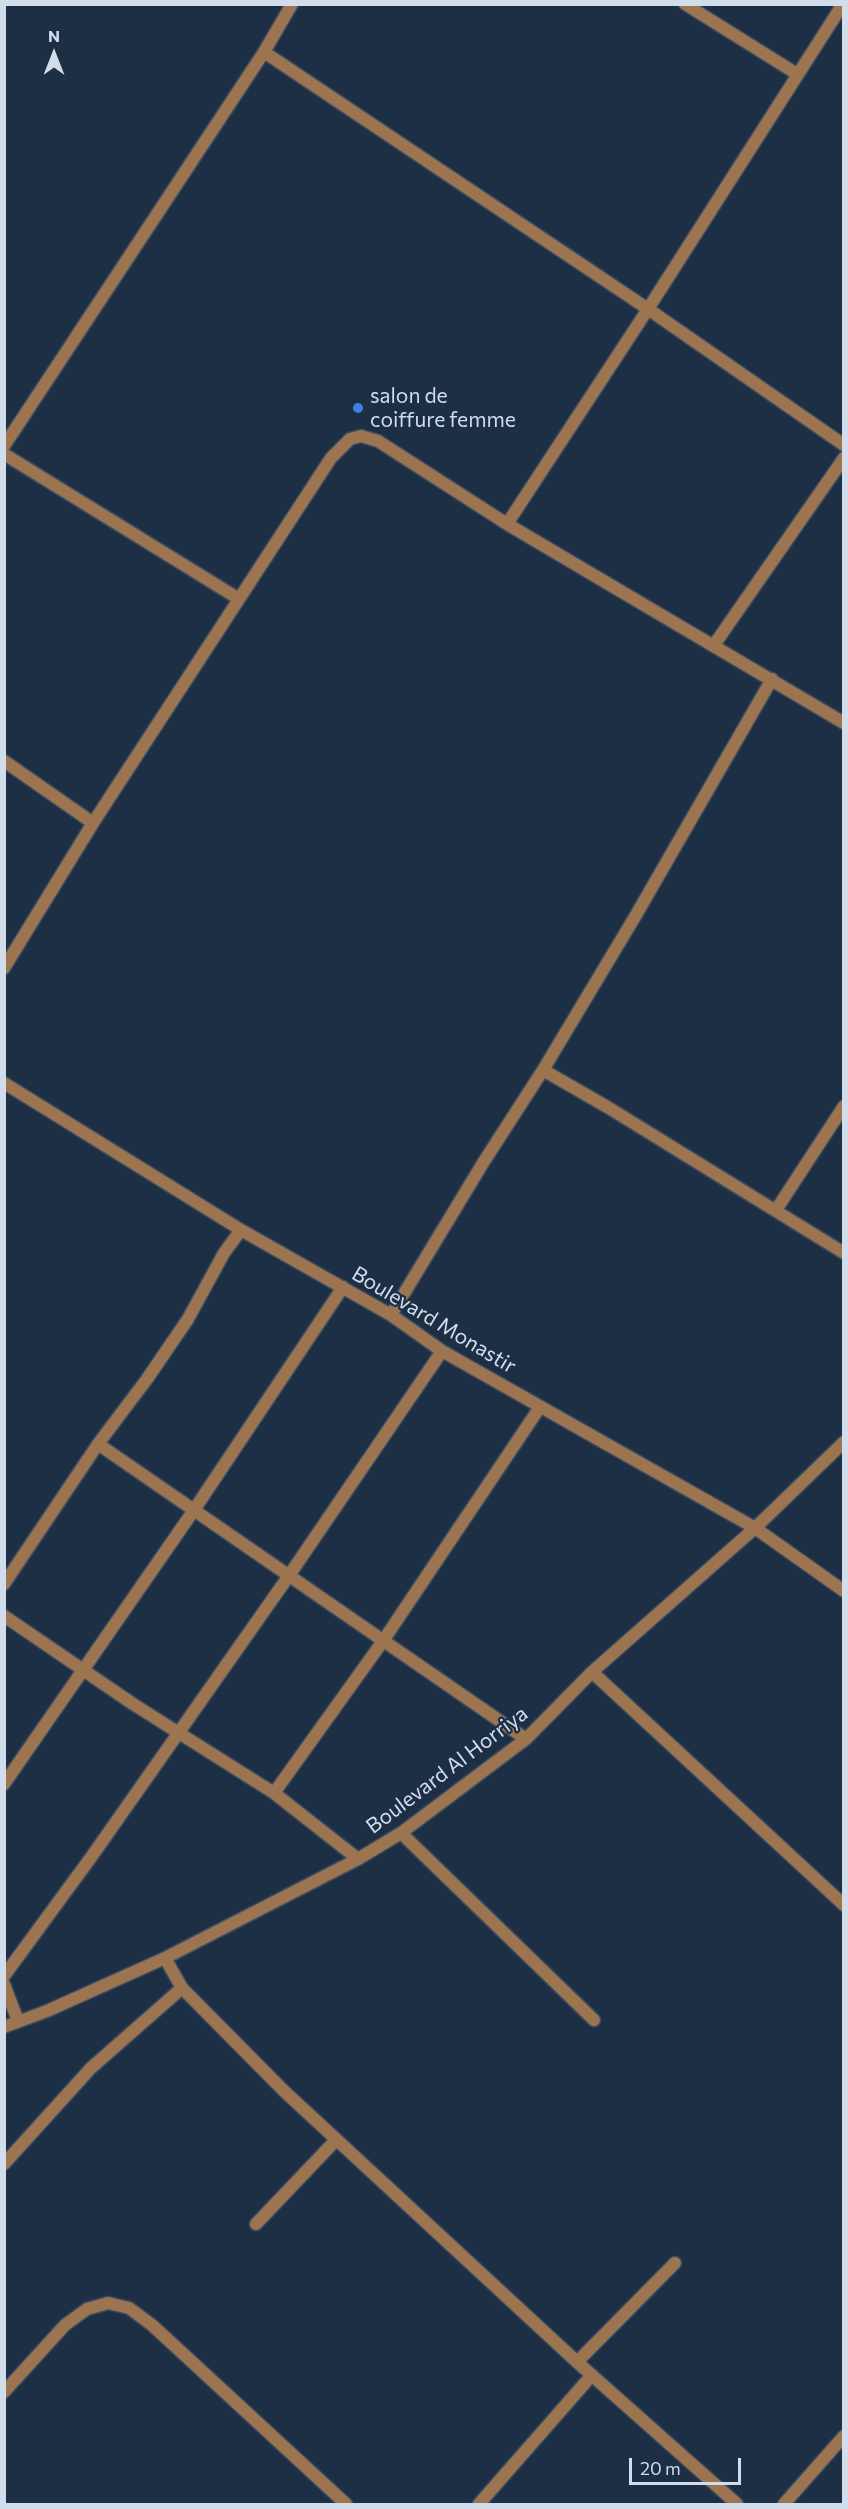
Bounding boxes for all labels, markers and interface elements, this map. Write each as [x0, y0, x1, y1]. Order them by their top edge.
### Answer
north arrow [24, 24, 84, 84]
text: N [48, 26, 60, 45]
place label: salon de coiffure femme [370, 383, 516, 433]
marker: salon de coiffure femme [351, 401, 365, 415]
street label: Boulevard Monastir [347, 1261, 521, 1379]
street label: Boulevard Al Horriya [361, 1701, 533, 1839]
scale bar [632, 2446, 744, 2484]
text: 20 m [640, 2457, 681, 2479]

